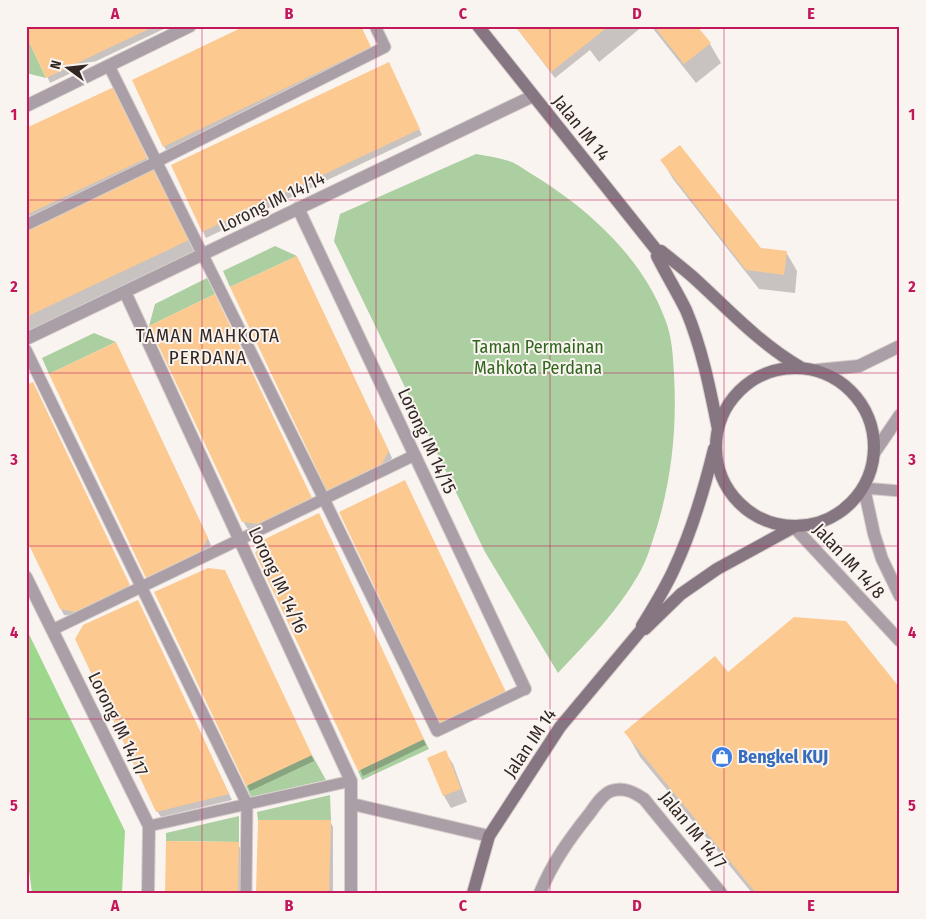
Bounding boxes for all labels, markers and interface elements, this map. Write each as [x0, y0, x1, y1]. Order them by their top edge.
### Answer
text: A [110, 4, 120, 23]
text: B [285, 4, 294, 23]
text: C [459, 4, 468, 23]
text: D [632, 4, 642, 23]
text: E [807, 4, 815, 23]
north arrow [42, 42, 92, 92]
text: N [47, 59, 65, 71]
street label: Jalan IM 14 [548, 91, 614, 166]
text: 1 [11, 105, 17, 124]
text: 1 [909, 105, 915, 124]
street label: Lorong IM 14/14 [216, 167, 329, 237]
text: 2 [9, 277, 18, 296]
text: 2 [907, 277, 916, 296]
district label: TAMAN MAHKOTA PERDANA [136, 324, 280, 369]
park label: Taman Permainan Mahkota Perdana [472, 336, 604, 379]
street label: Lorong IM 14/15 [393, 385, 461, 497]
text: 3 [9, 450, 18, 469]
text: 3 [907, 450, 916, 469]
street label: Jalan IM 14/8 [809, 519, 889, 603]
street label: Lorong IM 14/16 [244, 523, 312, 637]
text: 4 [10, 623, 18, 642]
text: 4 [908, 623, 916, 642]
street label: Lorong IM 14/17 [83, 668, 153, 780]
street label: Jalan IM 14 [499, 704, 561, 782]
shop icon: Bengkel KUJ [710, 745, 734, 769]
place label: Bengkel KUJ [738, 746, 828, 768]
street label: Jalan IM 14/7 [655, 787, 731, 873]
text: 5 [10, 796, 18, 815]
text: 5 [908, 796, 916, 815]
text: A [110, 896, 120, 915]
text: B [285, 896, 294, 915]
text: C [459, 896, 468, 915]
text: D [632, 896, 642, 915]
text: E [807, 896, 815, 915]

